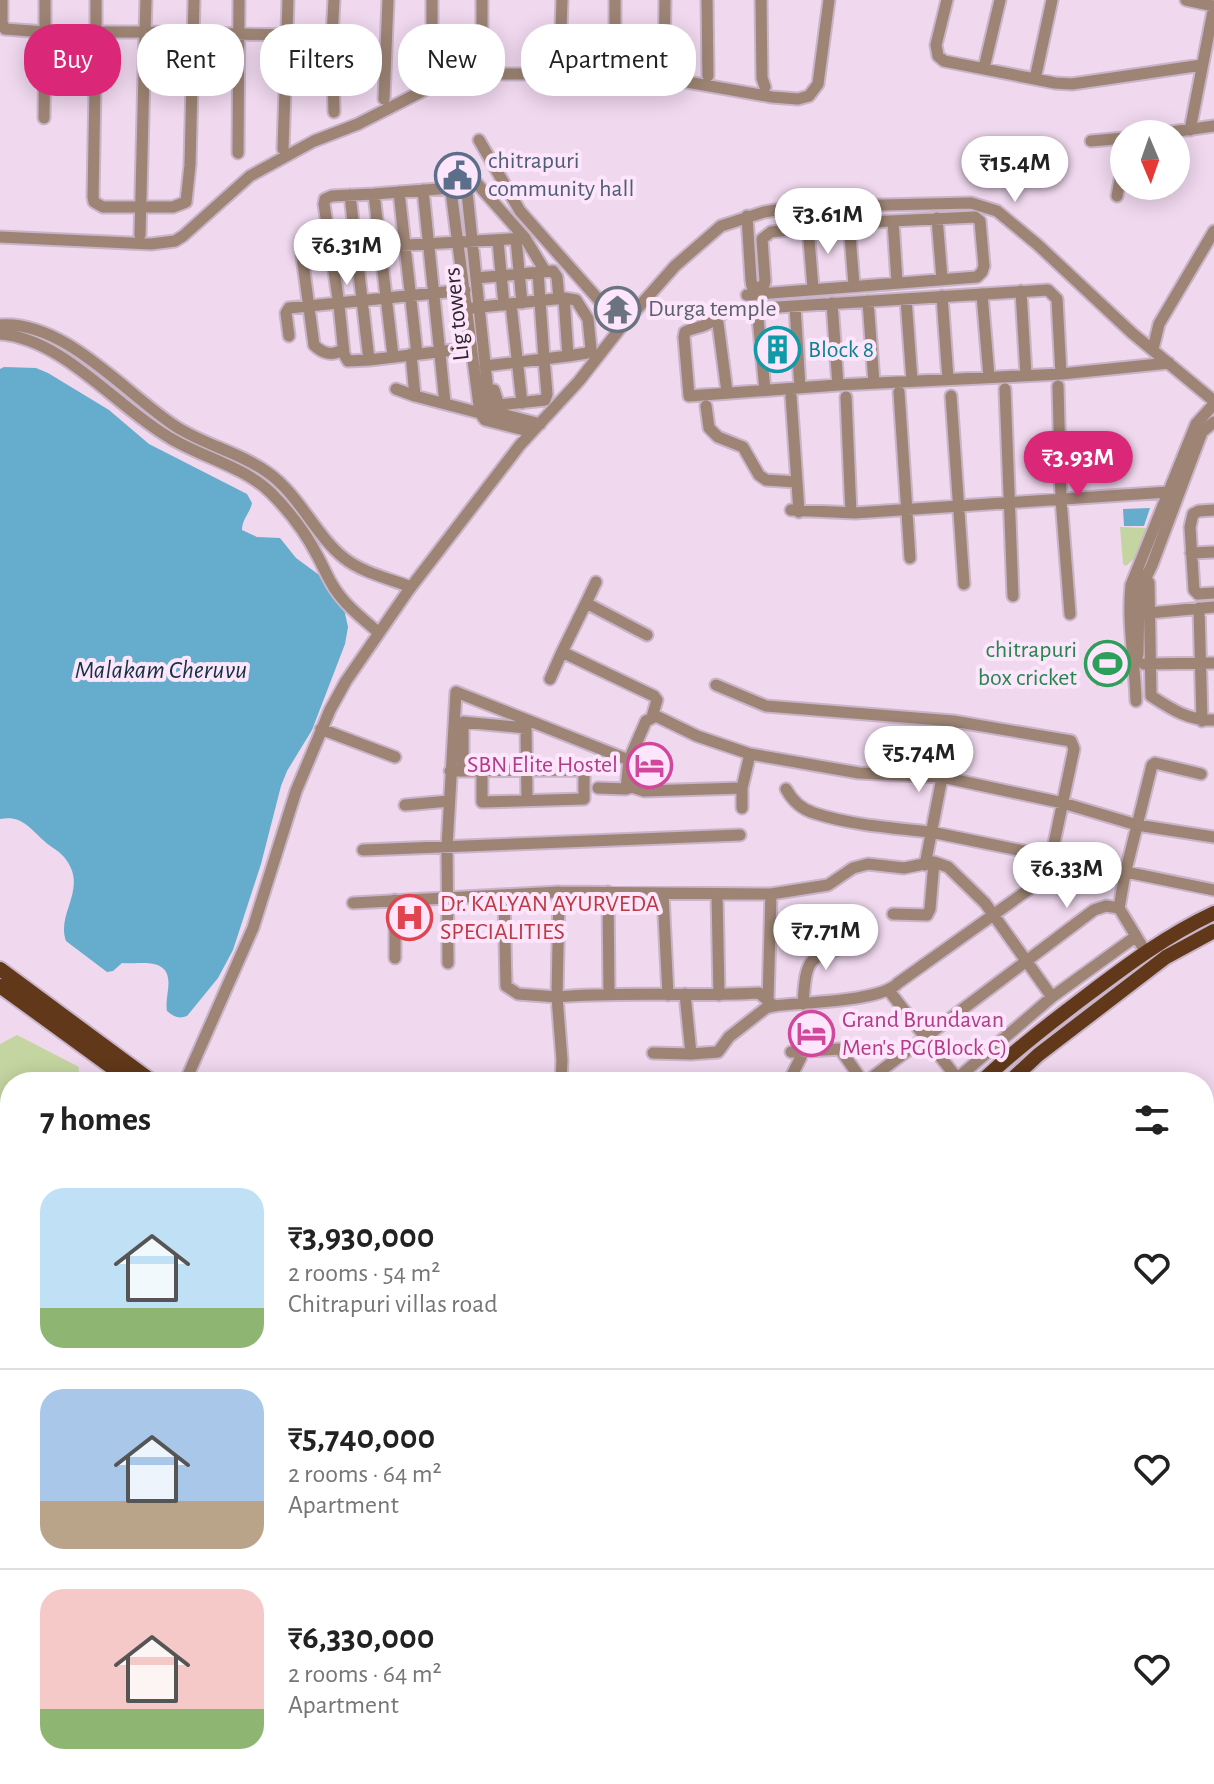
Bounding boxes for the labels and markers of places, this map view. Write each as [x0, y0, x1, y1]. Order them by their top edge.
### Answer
pin: ₹15.4M [950, 136, 1080, 204]
place label: chitrapuri community hall [488, 149, 634, 201]
public building icon: chitrapuri community hall [433, 151, 481, 199]
pin: ₹3.61M [763, 188, 893, 256]
pin: ₹6.31M [282, 219, 412, 287]
temple icon: Durga temple [593, 285, 641, 333]
place label: Durga temple [648, 297, 776, 321]
building icon: Block 8 [753, 326, 801, 374]
place label: Block 8 [808, 338, 874, 362]
pin: ₹3.93M [1013, 431, 1143, 499]
place label: chitrapuri box cricket [978, 638, 1077, 690]
sports icon: chitrapuri box cricket [1084, 640, 1132, 688]
pin: ₹5.74M [854, 726, 984, 794]
hotel icon: SBN Elite Hostel [625, 741, 673, 789]
place label: SBN Elite Hostel [467, 753, 618, 777]
pin: ₹6.33M [1002, 842, 1132, 910]
place label: Dr. KALYAN AYURVEDA SPECIALITIES [440, 892, 660, 944]
hospital icon: Dr. KALYAN AYURVEDA SPECIALITIES [385, 894, 433, 942]
pin: ₹7.71M [761, 904, 891, 972]
place label: Grand Brundavan Men's PG(Block C) [842, 1008, 1008, 1060]
hotel icon: Grand Brundavan Men's PG(Block C) [787, 1010, 835, 1058]

